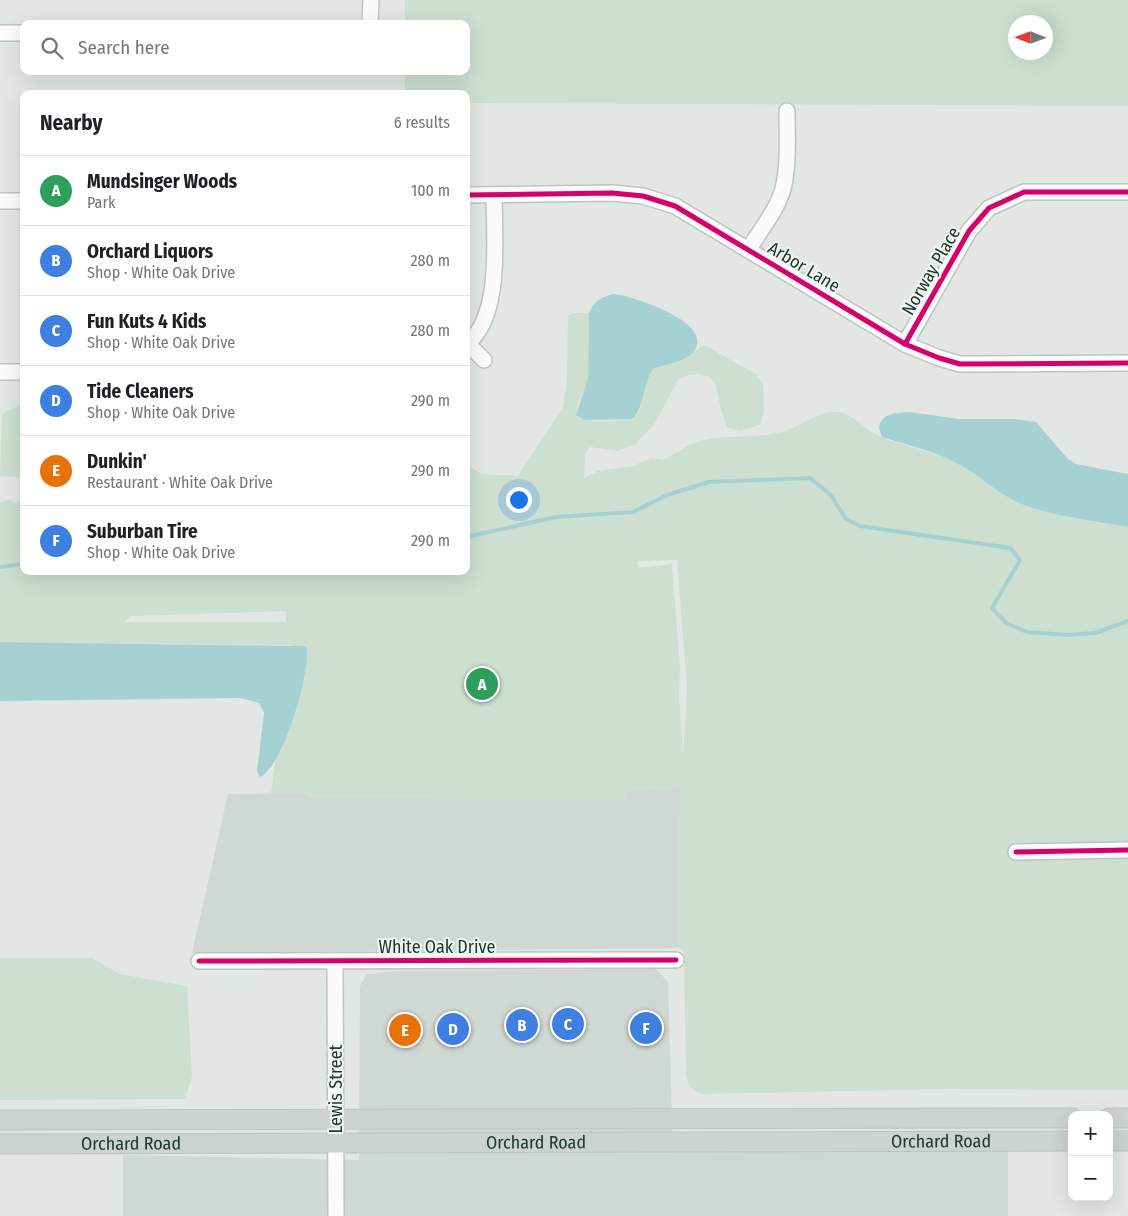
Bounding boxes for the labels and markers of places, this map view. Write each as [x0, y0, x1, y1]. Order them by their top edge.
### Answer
pin: A [466, 665, 498, 703]
pin: C [552, 1005, 584, 1043]
pin: B [506, 1006, 538, 1044]
pin: F [630, 1009, 662, 1047]
pin: D [437, 1010, 469, 1048]
pin: E [389, 1011, 421, 1049]

